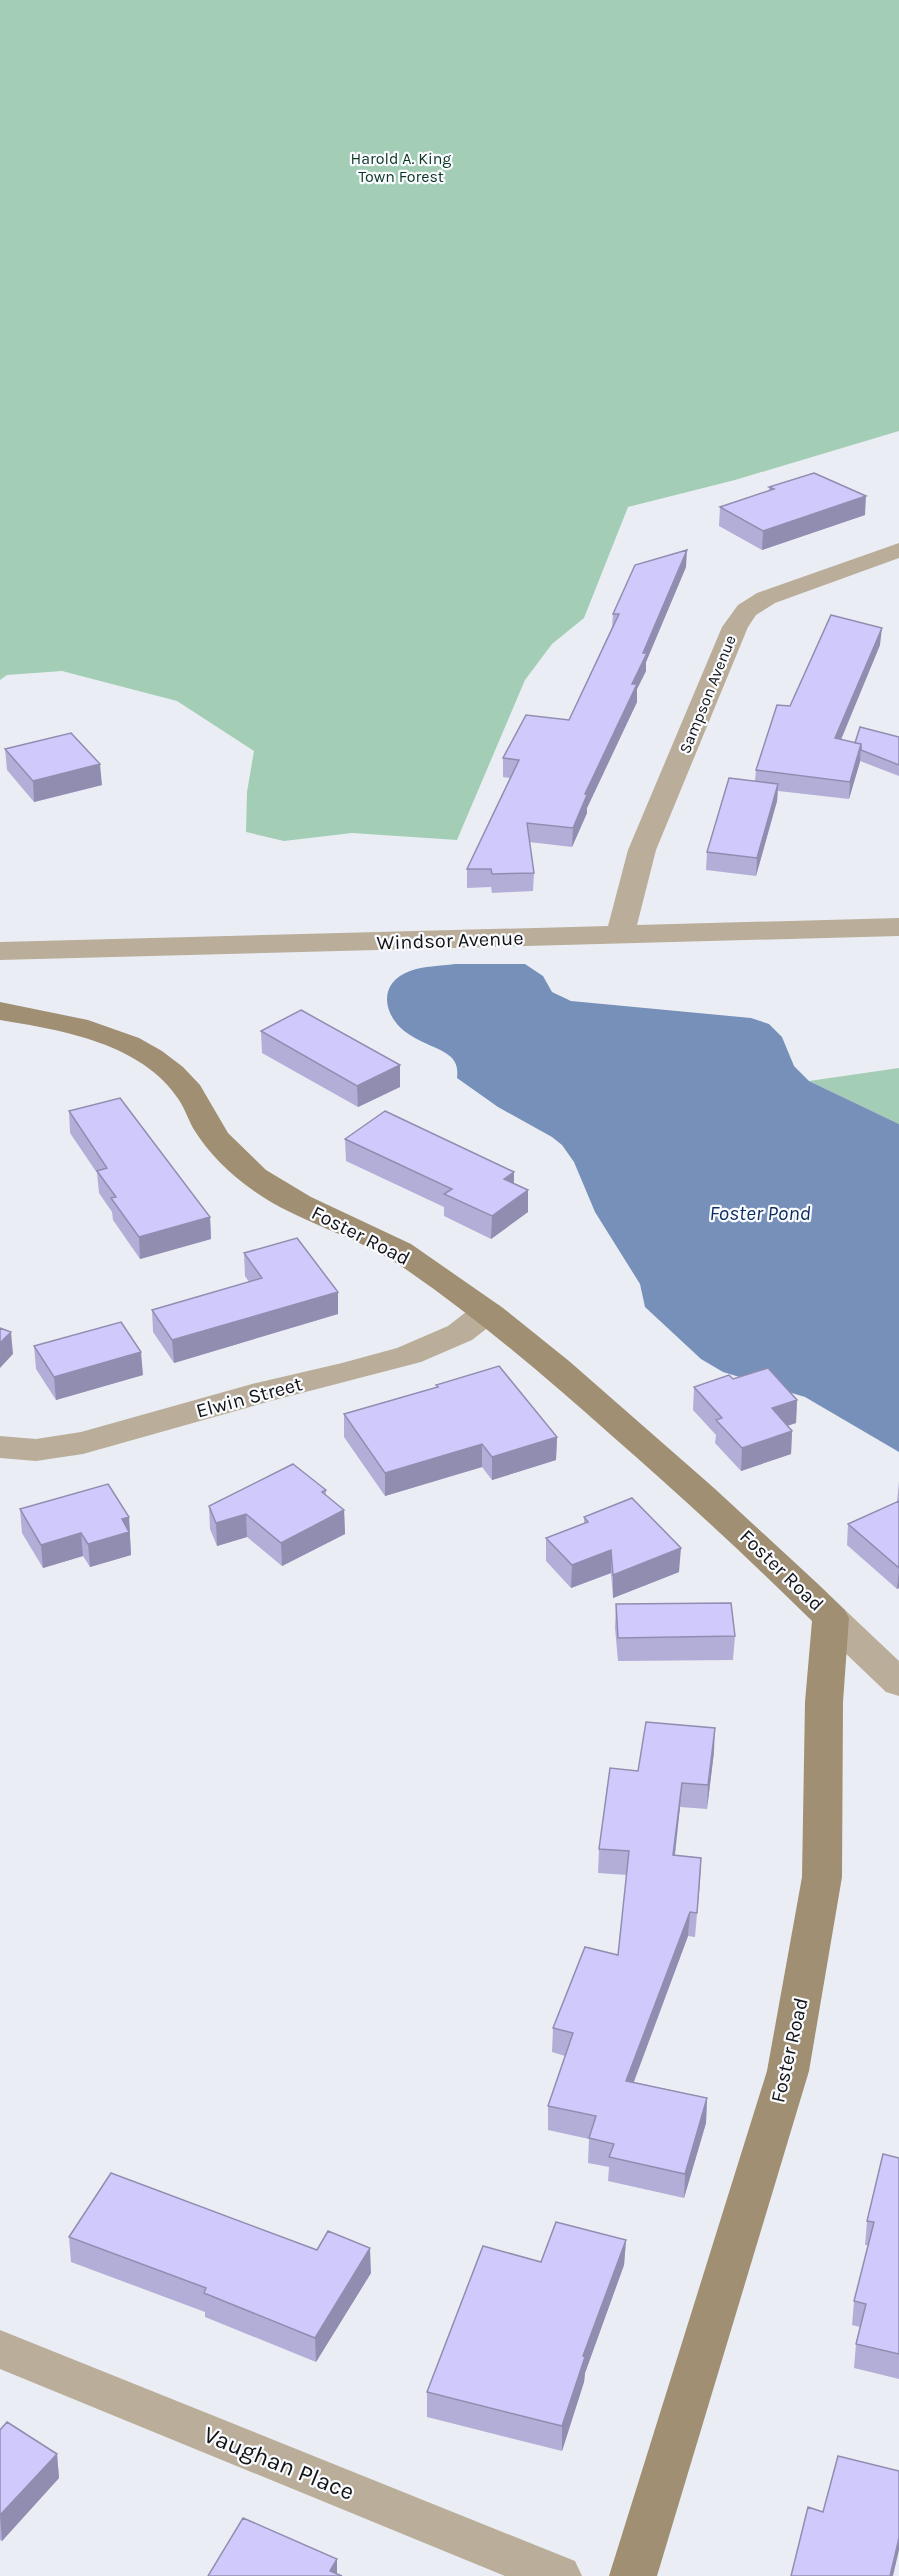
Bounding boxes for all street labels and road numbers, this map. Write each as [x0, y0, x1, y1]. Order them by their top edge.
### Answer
street label: Sampson Avenue [675, 632, 740, 756]
street label: Windsor Avenue [376, 926, 524, 955]
street label: Foster Road [308, 1201, 414, 1270]
street label: Elwin Street [194, 1372, 305, 1423]
street label: Foster Road [735, 1525, 828, 1616]
street label: Foster Road [766, 1995, 813, 2105]
street label: Vaughan Place [200, 2420, 358, 2506]

